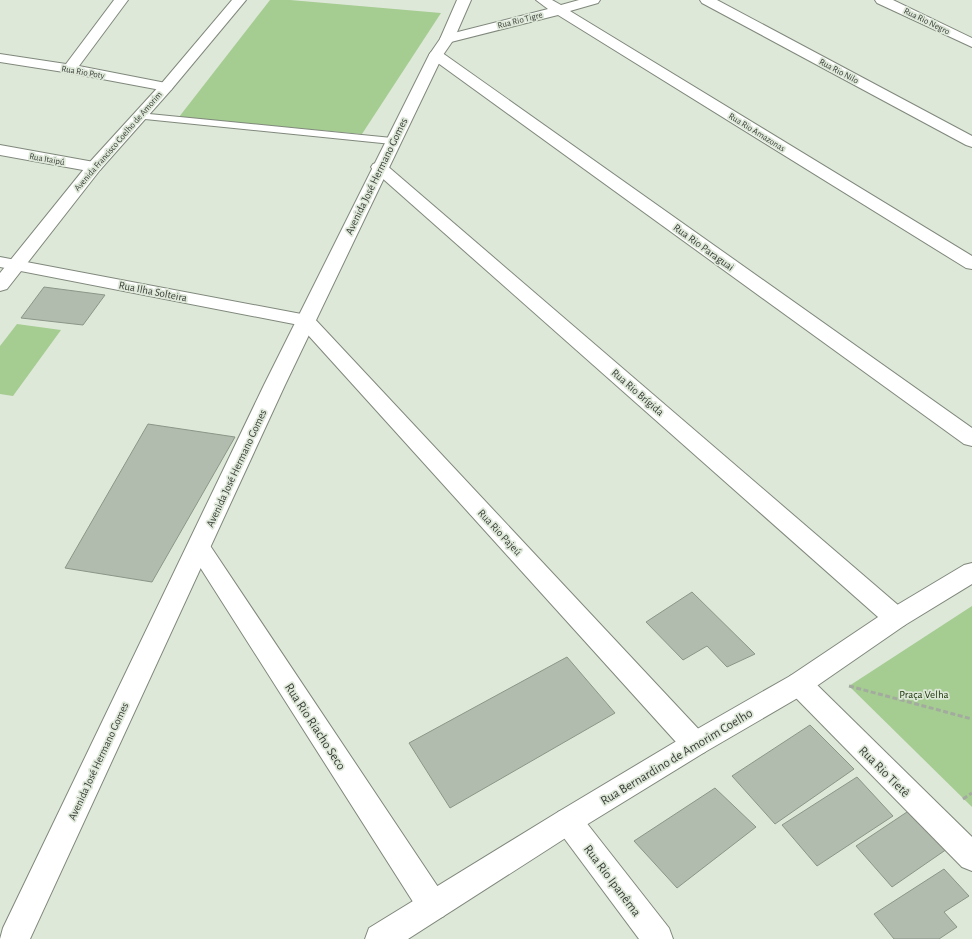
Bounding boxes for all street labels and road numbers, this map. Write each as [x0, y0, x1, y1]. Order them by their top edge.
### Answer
street label: Rua Rio Negro [902, 6, 952, 37]
street label: Rua Rio Tigre [497, 11, 544, 30]
street label: Rua Rio Nilo [818, 57, 860, 86]
street label: Rua Rio Poty [61, 64, 105, 81]
street label: Avenida Francisco Coelho de Amorim [73, 90, 164, 193]
street label: Rua Rio Amazonas [727, 111, 787, 153]
street label: Avenida José Hermano Gomes [343, 116, 410, 236]
street label: Rua Itaipú [29, 152, 66, 167]
street label: Rua Rio Paraguai [671, 222, 736, 273]
street label: Rua Ilha Solteira [118, 279, 188, 304]
street label: Rua Rio Brígida [609, 367, 666, 418]
street label: Avenida José Hermano Gomes [204, 408, 269, 529]
street label: Rua Rio Pajeú [476, 507, 524, 558]
street label: Rua Rio Riacho Seco [282, 681, 348, 773]
street label: Avenida José Hermano Gomes [66, 701, 131, 822]
street label: Rua Bernardino de Amorim Coelho [599, 707, 755, 808]
street label: Rua Rio Tietê [856, 744, 912, 800]
street label: Rua Rio Ipanêma [581, 843, 643, 919]

